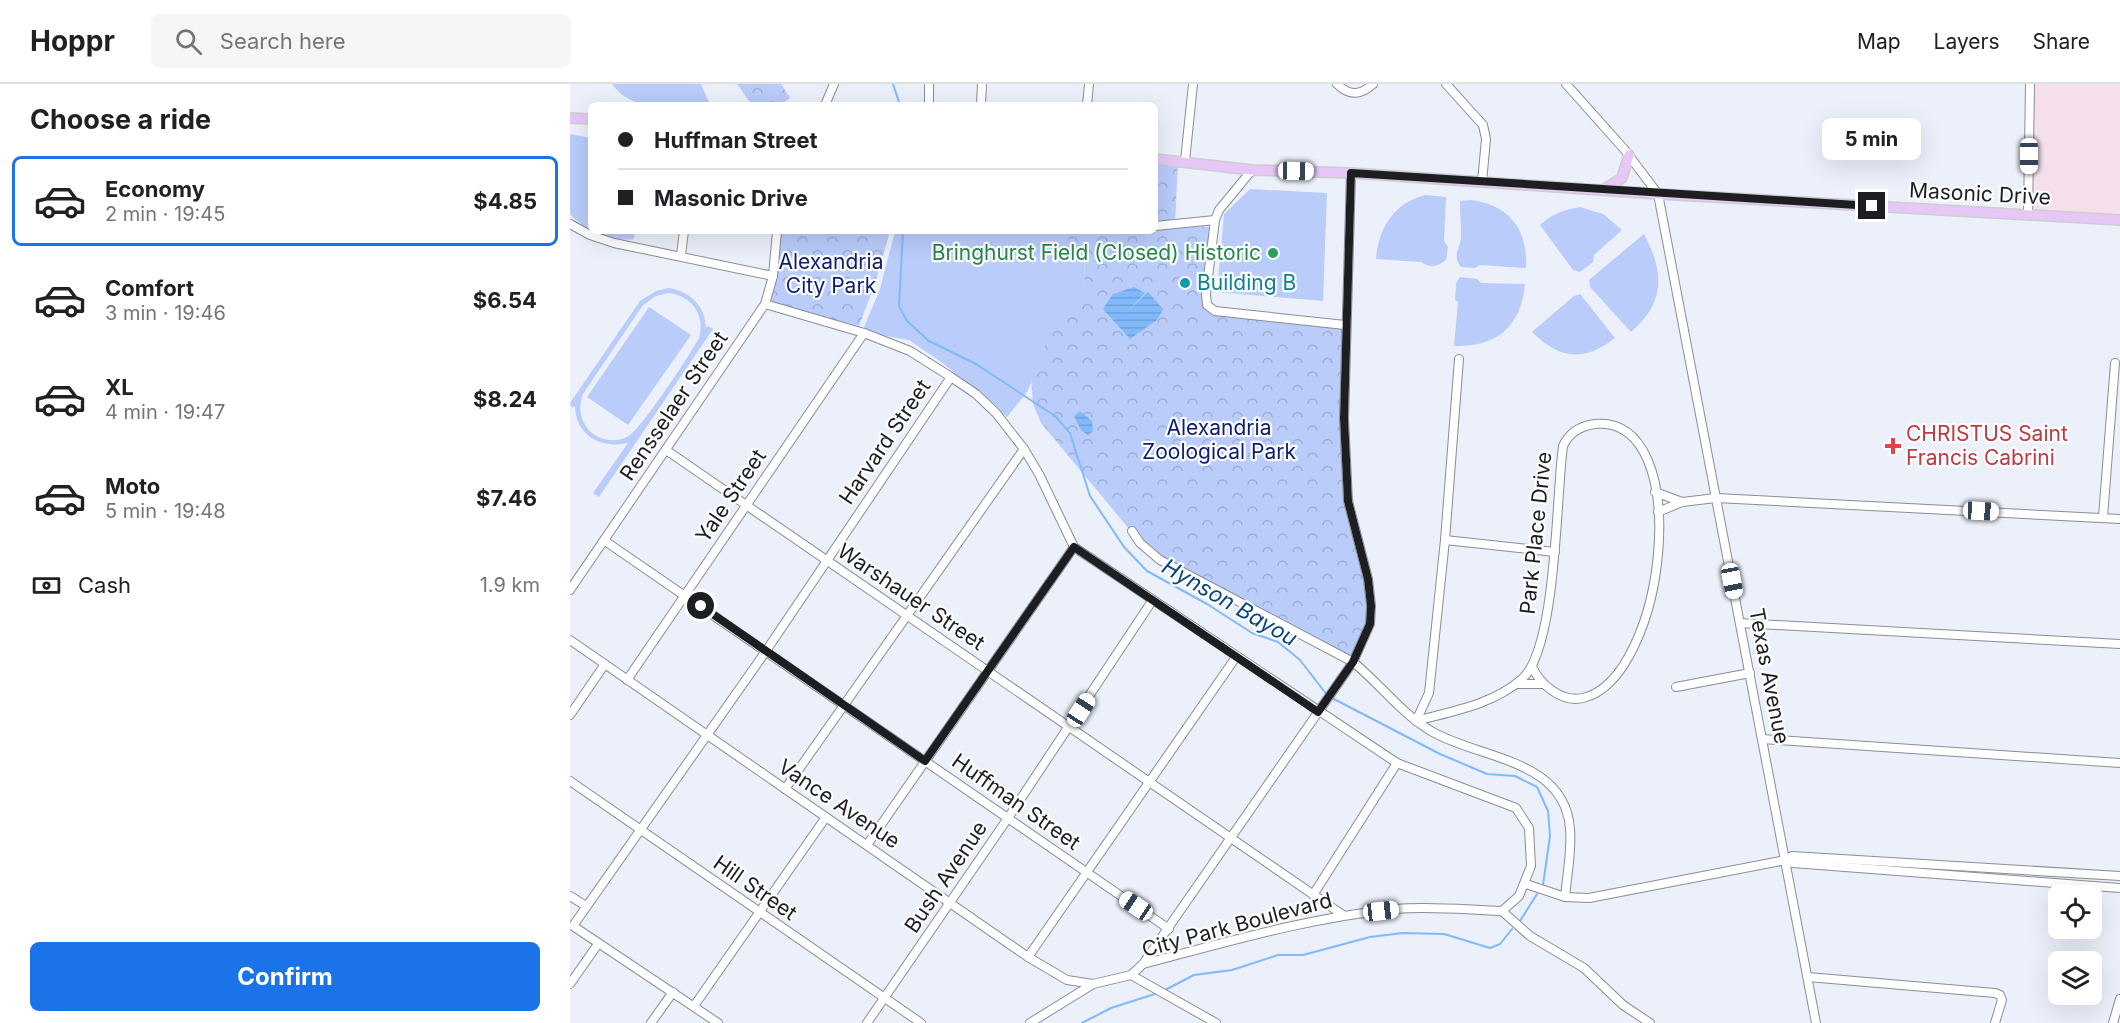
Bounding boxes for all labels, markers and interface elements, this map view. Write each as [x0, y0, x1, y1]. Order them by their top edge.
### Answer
search box [151, 14, 571, 68]
text: Hoppr [30, 24, 115, 58]
icon: search [172, 25, 205, 58]
text: Search here [220, 28, 346, 54]
text: Map [1857, 29, 1901, 54]
text: Layers [1934, 29, 2000, 54]
text: Share [2033, 29, 2090, 54]
text: Choose a ride [30, 103, 211, 136]
callout: 5 min [1822, 119, 1922, 161]
text: Huffman Street [654, 127, 818, 153]
text: 5 min [1845, 127, 1898, 151]
car [2020, 138, 2038, 174]
car [1278, 162, 1314, 180]
icon: car [33, 174, 87, 228]
text: Economy [105, 176, 205, 202]
street label: Masonic Drive [1908, 177, 2052, 210]
text: Masonic Drive [654, 185, 808, 211]
text: $4.85 [473, 188, 537, 214]
route end [1858, 192, 1885, 219]
text: 2 min · 19:45 [105, 202, 225, 226]
place label: Bringhurst Field (Closed) Historic [932, 240, 1261, 265]
marker: Bringhurst Field (Closed) Historic [1266, 246, 1280, 260]
park label: Alexandria City Park [779, 249, 883, 298]
place label: Building B [1197, 270, 1296, 295]
icon: car [33, 273, 87, 327]
text: Comfort [105, 275, 194, 301]
marker: Building B [1178, 276, 1192, 290]
text: $6.54 [473, 287, 537, 313]
text: 3 min · 19:46 [105, 301, 226, 325]
street label: Rensselaer Street [614, 326, 733, 485]
icon: car [33, 372, 87, 426]
text: XL [105, 374, 134, 400]
street label: Harvard Street [834, 375, 935, 509]
text: $8.24 [473, 386, 537, 412]
text: 4 min · 19:47 [105, 400, 225, 424]
park label: Alexandria Zoological Park [1142, 415, 1296, 464]
place label: CHRISTUS Saint Francis Cabrini [1906, 421, 2068, 470]
marker: CHRISTUS Saint Francis Cabrini [1884, 437, 1902, 455]
street label: Yale Street [690, 444, 771, 547]
street label: Park Place Drive [1515, 450, 1556, 616]
icon: car [33, 471, 87, 525]
text: Moto [105, 473, 160, 499]
text: $7.46 [476, 485, 537, 511]
text: 5 min · 19:48 [105, 499, 226, 523]
car [1963, 501, 1999, 521]
street label: Warshauer Street [833, 538, 990, 655]
water label: Hynson Bayou [1158, 553, 1302, 651]
car [1720, 562, 1744, 600]
icon: cash [30, 569, 63, 602]
text: Cash [78, 572, 131, 598]
text: 1.9 km [480, 573, 540, 597]
route start [687, 592, 714, 619]
street label: Texas Avenue [1744, 606, 1795, 746]
car [1064, 690, 1098, 730]
street label: Huffman Street [947, 748, 1085, 855]
street label: Vance Avenue [774, 754, 905, 854]
street label: Bush Avenue [899, 816, 992, 937]
street label: Hill Street [709, 850, 802, 925]
map controls [2048, 885, 2102, 1005]
button: locate [2048, 885, 2102, 939]
street label: City Park Boulevard [1139, 887, 1335, 962]
car [1116, 888, 1156, 924]
car [1362, 900, 1400, 922]
button: Confirm [30, 942, 540, 1011]
button: layers [2048, 951, 2102, 1005]

